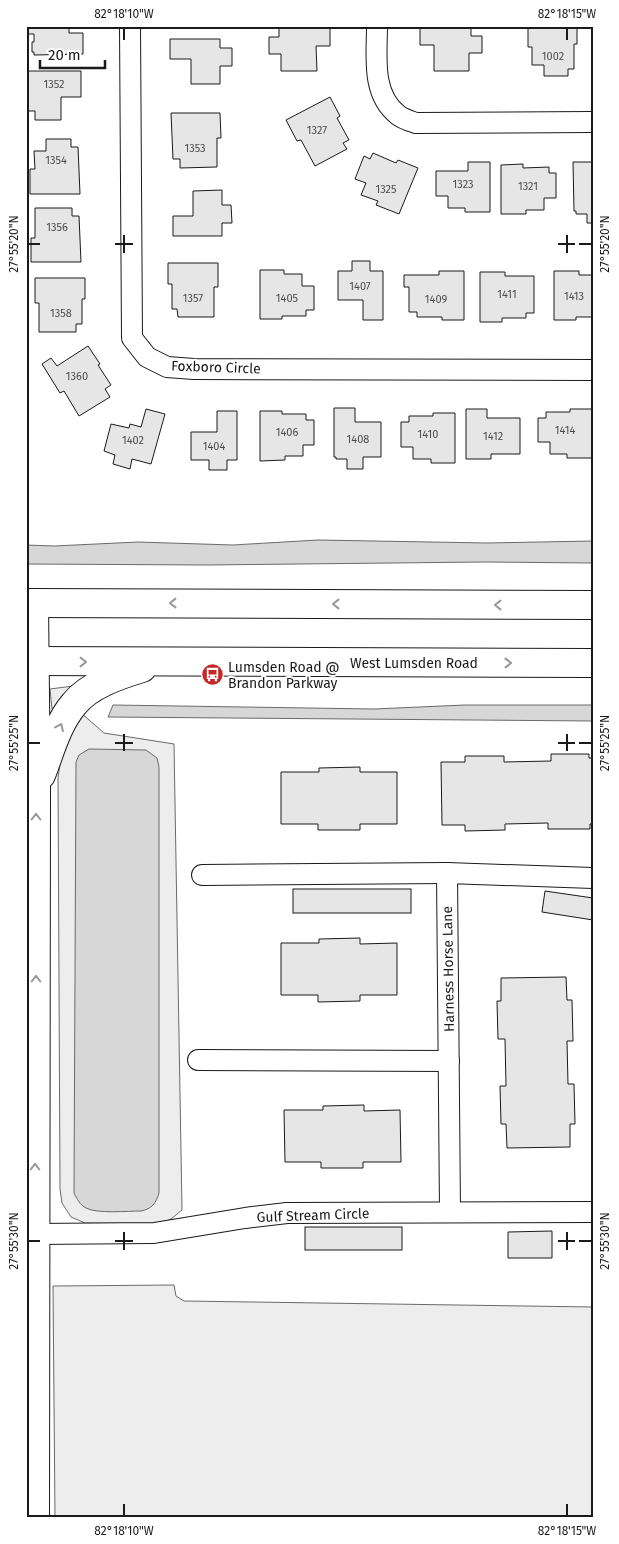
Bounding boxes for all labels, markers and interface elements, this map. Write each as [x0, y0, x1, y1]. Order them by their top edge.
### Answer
text: 82°18'10"W [94, 7, 154, 21]
text: 82°18'15"W [538, 7, 596, 21]
scale bar [40, 38, 105, 70]
text: 20 m [48, 46, 81, 64]
house number: 1002 [542, 50, 564, 63]
house number: 1352 [43, 78, 65, 91]
house number: 1327 [307, 124, 327, 137]
house number: 1353 [184, 142, 206, 155]
house number: 1354 [45, 154, 67, 167]
house number: 1323 [452, 178, 474, 191]
house number: 1321 [518, 180, 538, 193]
house number: 1325 [375, 183, 397, 196]
text: 27°55'20"N [7, 215, 21, 273]
text: 27°55'20"N [598, 215, 612, 273]
house number: 1356 [46, 221, 68, 234]
house number: 1407 [349, 280, 371, 293]
house number: 1411 [497, 288, 517, 301]
house number: 1413 [564, 290, 584, 303]
house number: 1357 [183, 292, 203, 305]
house number: 1405 [276, 292, 299, 305]
house number: 1409 [425, 293, 447, 306]
house number: 1358 [50, 307, 72, 320]
street label: Foxboro Circle [171, 357, 261, 378]
house number: 1360 [66, 370, 88, 383]
house number: 1414 [555, 424, 575, 437]
house number: 1406 [276, 426, 298, 439]
house number: 1410 [418, 428, 438, 441]
house number: 1412 [483, 430, 503, 443]
house number: 1408 [347, 433, 369, 446]
house number: 1402 [122, 434, 144, 447]
house number: 1404 [203, 440, 225, 453]
one-way arrow [169, 598, 177, 608]
one-way arrow [332, 599, 340, 609]
one-way arrow [494, 600, 502, 610]
street label: West Lumsden Road [350, 655, 478, 672]
one-way arrow [80, 657, 88, 667]
one-way arrow [505, 658, 513, 668]
place label: Lumsden Road @ Brandon Parkway [228, 659, 340, 692]
bus stop icon: Lumsden Road @ Brandon Parkway [200, 663, 224, 687]
text: 27°55'25"N [7, 715, 21, 771]
text: 27°55'25"N [598, 715, 612, 771]
one-way arrow [54, 723, 65, 732]
one-way arrow [31, 813, 41, 820]
street label: Harness Horse Lane [439, 906, 458, 1032]
one-way arrow [31, 975, 41, 983]
one-way arrow [30, 1163, 40, 1171]
street label: Gulf Stream Circle [256, 1205, 370, 1226]
text: 27°55'30"N [7, 1212, 21, 1270]
text: 27°55'30"N [598, 1212, 612, 1270]
text: 82°18'10"W [94, 1524, 154, 1538]
text: 82°18'15"W [538, 1524, 596, 1538]

